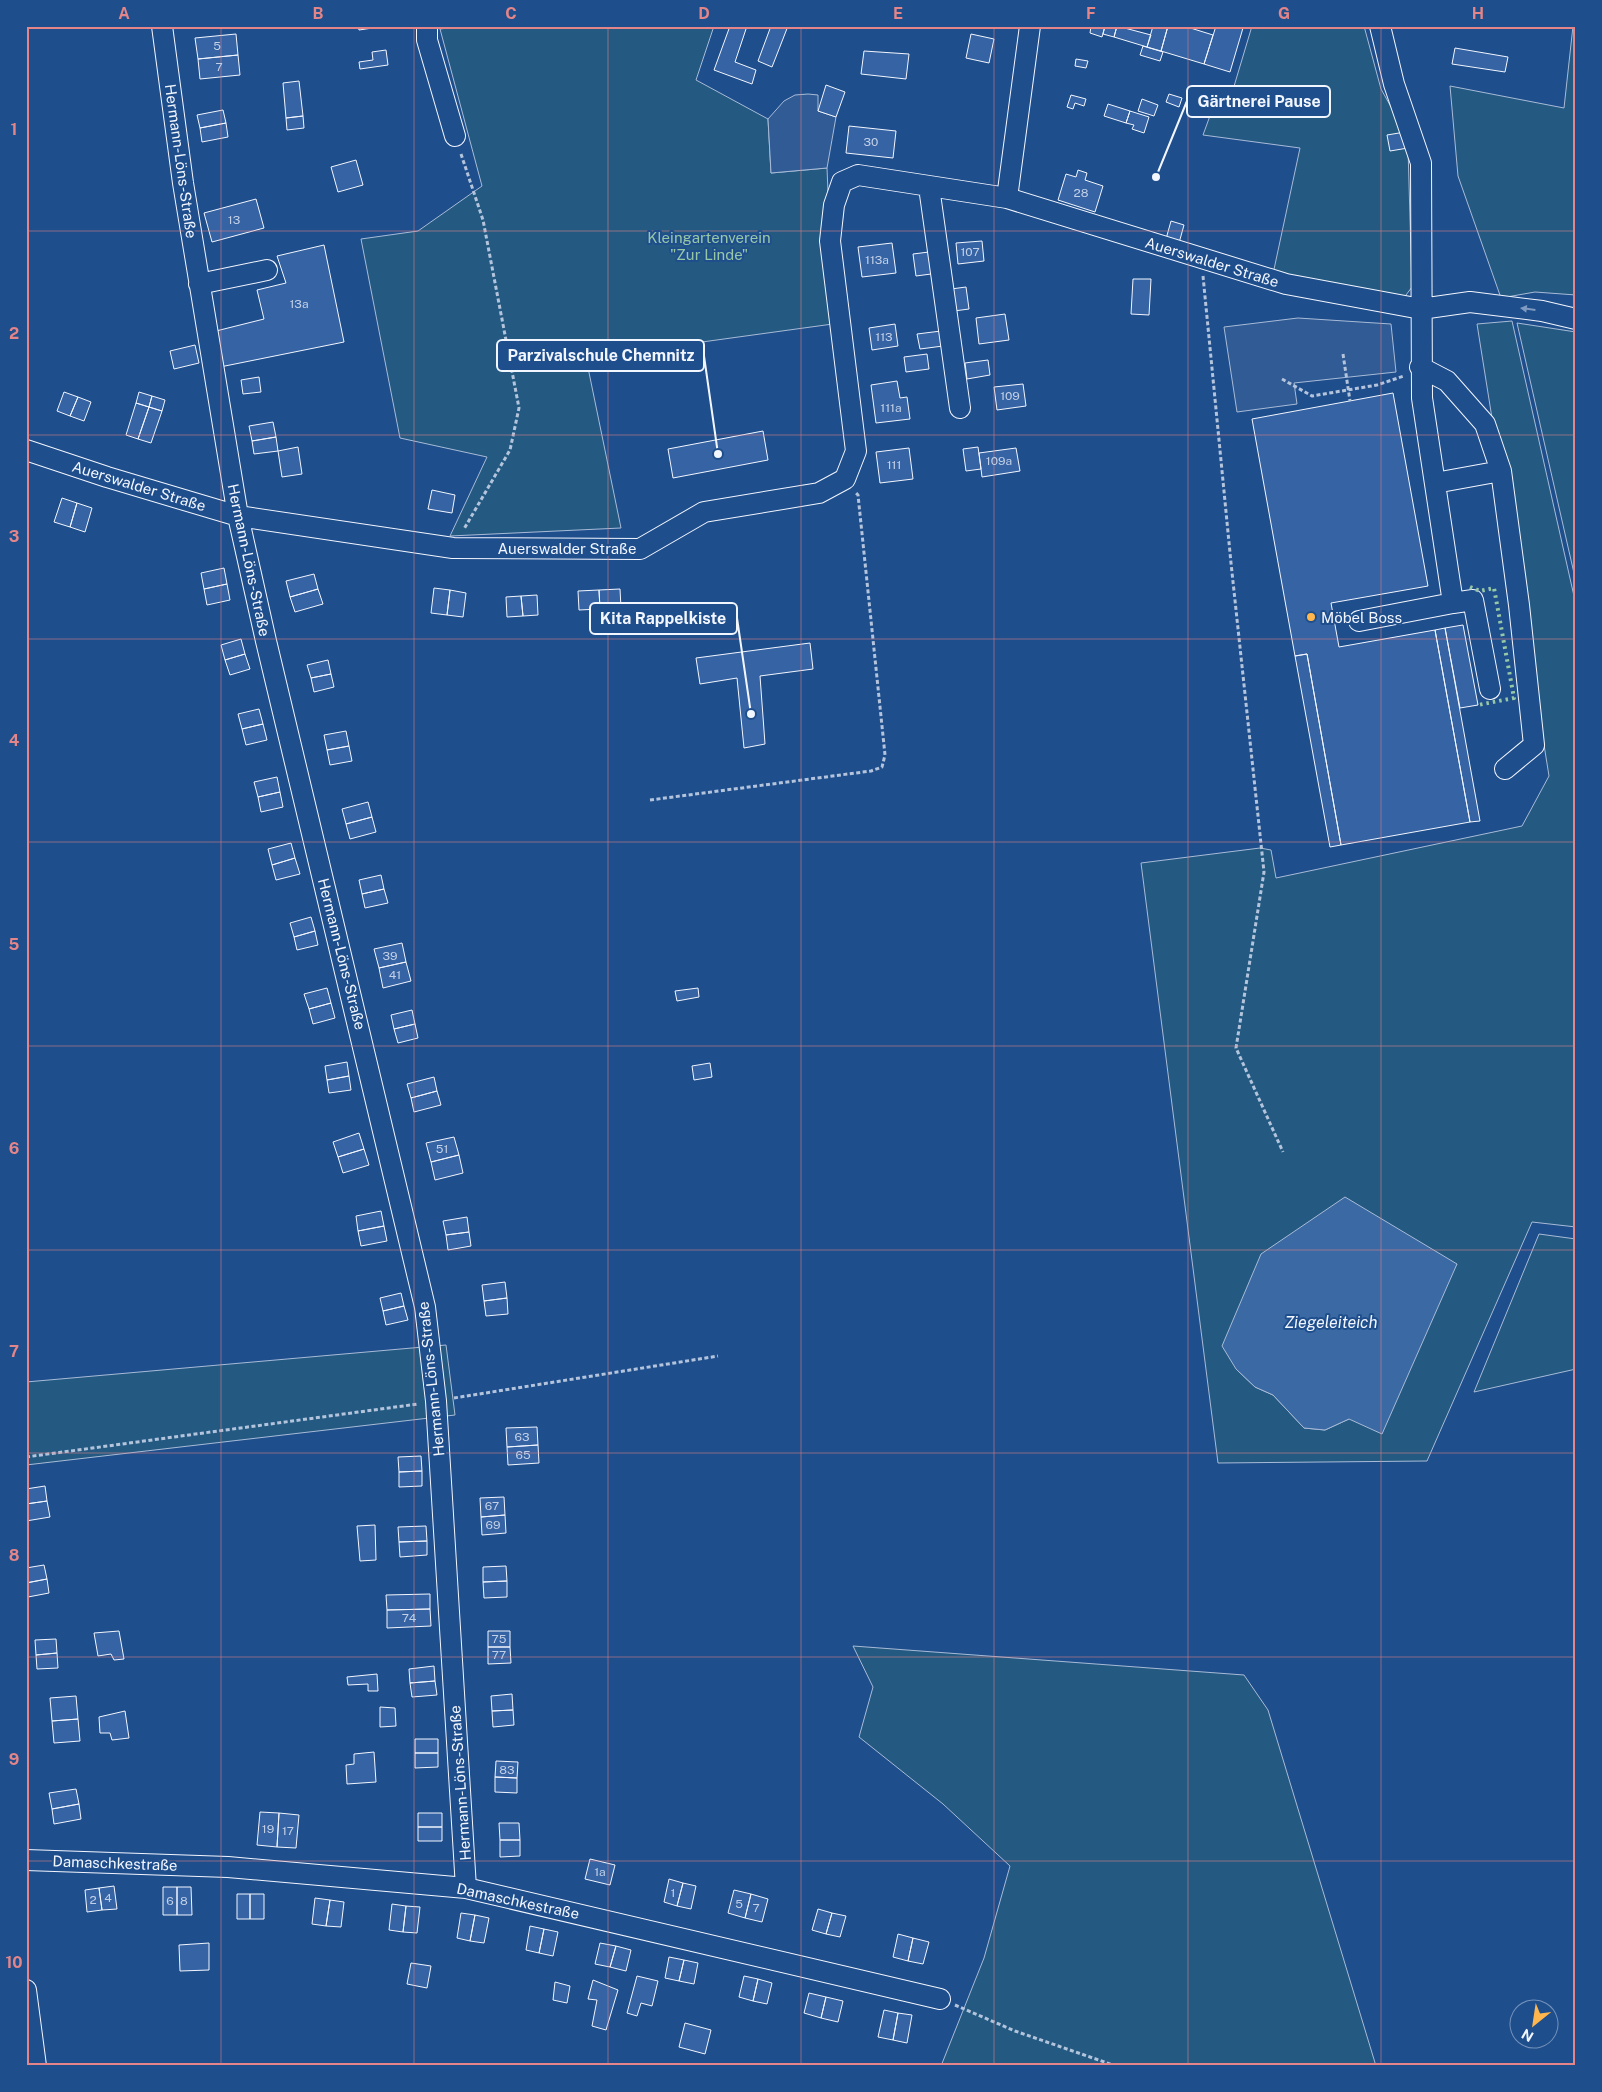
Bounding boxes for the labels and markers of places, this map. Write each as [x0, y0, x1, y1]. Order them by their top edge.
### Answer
callout: Gärtnerei Pause [1187, 86, 1330, 117]
callout: Parzivalschule Chemnitz [497, 340, 704, 371]
callout: Kita Rappelkiste [590, 603, 737, 634]
place label: Möbel Boss [1321, 609, 1402, 626]
marker: Möbel Boss [1305, 611, 1317, 623]

